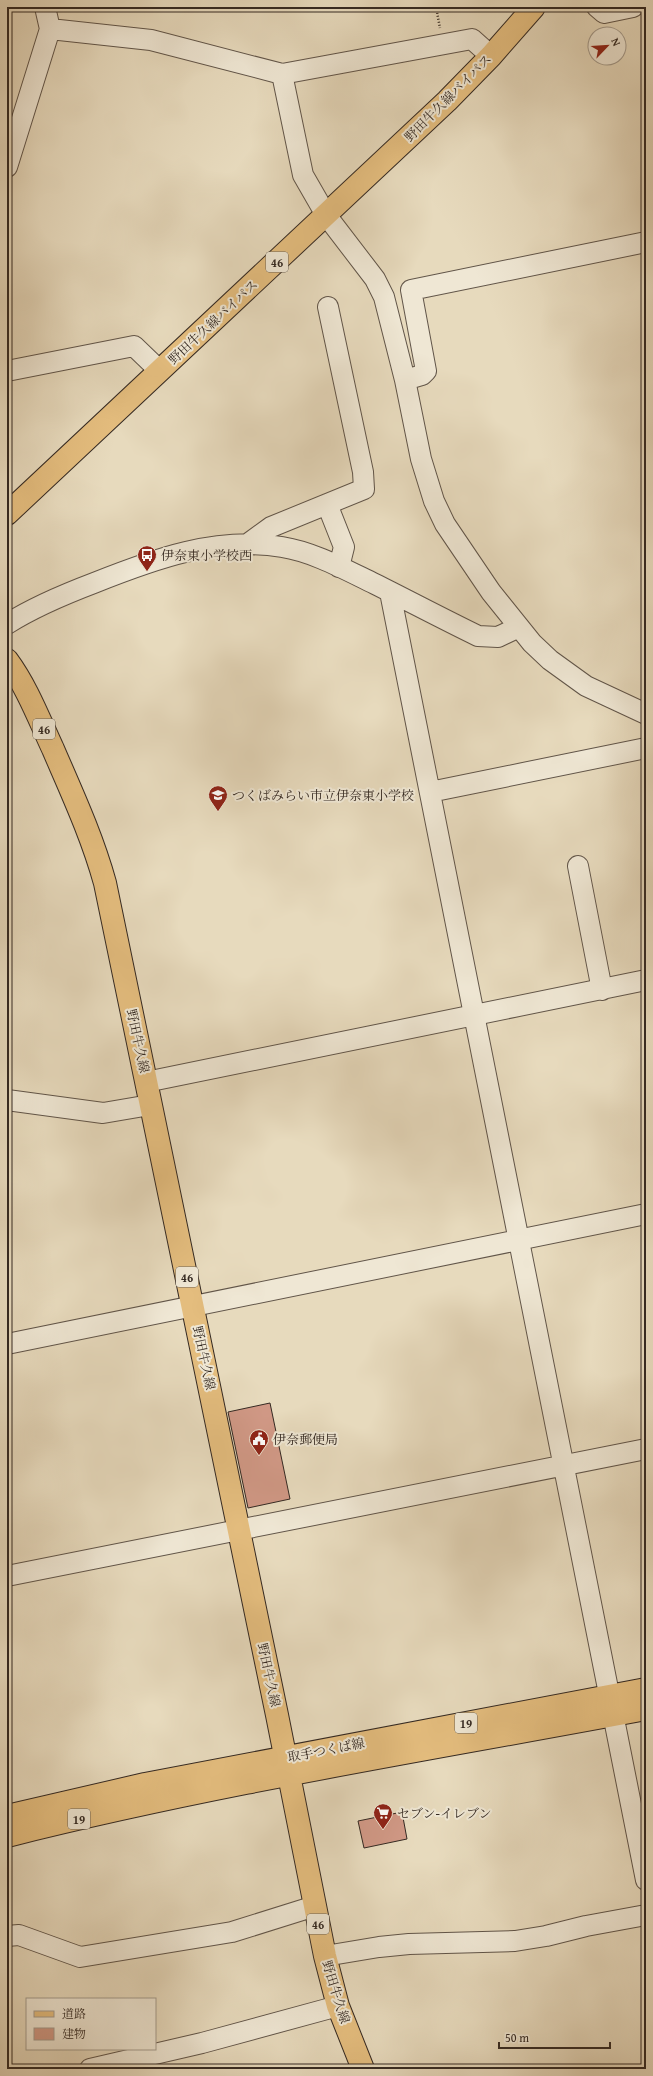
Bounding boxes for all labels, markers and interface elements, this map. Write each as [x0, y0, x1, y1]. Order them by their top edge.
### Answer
north arrow [587, 26, 627, 66]
text: N [607, 35, 625, 49]
street label: 野田牛久線バイパス [400, 50, 496, 146]
road number: 46 [266, 252, 288, 272]
street label: 野田牛久線バイパス [164, 275, 262, 369]
bus stop icon: 伊奈東小学校西 [136, 544, 158, 572]
place label: 伊奈東小学校西 [161, 546, 252, 565]
road number: 46 [33, 719, 55, 739]
school or university icon: つくばみらい市立伊奈東小学校 [207, 784, 229, 812]
place label: つくばみらい市立伊奈東小学校 [232, 786, 414, 805]
street label: 野田牛久線 [122, 1007, 154, 1075]
road number: 46 [176, 1267, 198, 1287]
street label: 野田牛久線 [188, 1324, 220, 1392]
public building icon: 伊奈郵便局 [248, 1428, 270, 1456]
place label: 伊奈郵便局 [273, 1430, 338, 1449]
street label: 野田牛久線 [253, 1641, 285, 1709]
road number: 19 [455, 1713, 477, 1733]
street label: 取手つくば線 [286, 1733, 366, 1767]
supermarket icon: セブン-イレブン [372, 1802, 394, 1830]
place label: セブン-イレブン [397, 1804, 491, 1823]
road number: 19 [68, 1809, 90, 1829]
road number: 46 [307, 1914, 329, 1934]
street label: 野田牛久線 [317, 1958, 355, 2026]
legend [26, 1998, 156, 2050]
text: 道路 [62, 2005, 86, 2022]
scale bar [499, 2024, 610, 2050]
text: 建物 [62, 2025, 86, 2042]
text: 50 m [505, 2029, 529, 2046]

